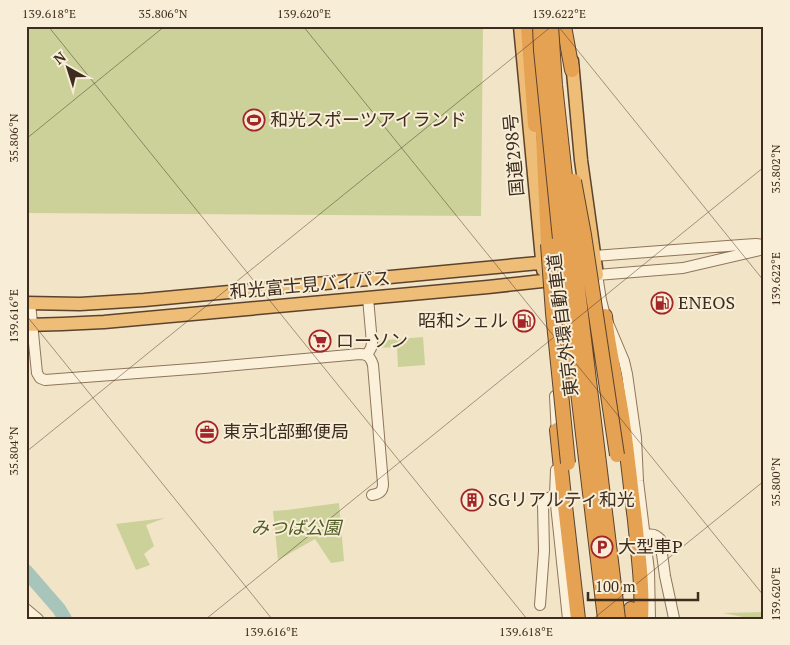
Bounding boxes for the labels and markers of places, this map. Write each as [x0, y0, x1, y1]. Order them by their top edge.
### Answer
place label: 和光スポーツアイランド [270, 107, 467, 131]
sports icon: 和光スポーツアイランド [242, 108, 266, 132]
place label: ENEOS [678, 290, 735, 314]
fuel station icon: ENEOS [650, 291, 674, 315]
place label: 昭和シェル [418, 308, 508, 332]
fuel station icon: 昭和シェル [512, 309, 536, 333]
place label: ローソン [336, 328, 408, 352]
supermarket icon: ローソン [308, 329, 332, 353]
place label: 東京北部郵便局 [223, 419, 349, 443]
office icon: 東京北部郵便局 [195, 420, 219, 444]
place label: SGリアルティ和光 [488, 487, 635, 511]
building icon: SGリアルティ和光 [460, 488, 484, 512]
place label: 大型車P [618, 534, 683, 558]
parking icon: 大型車P [590, 535, 614, 559]

